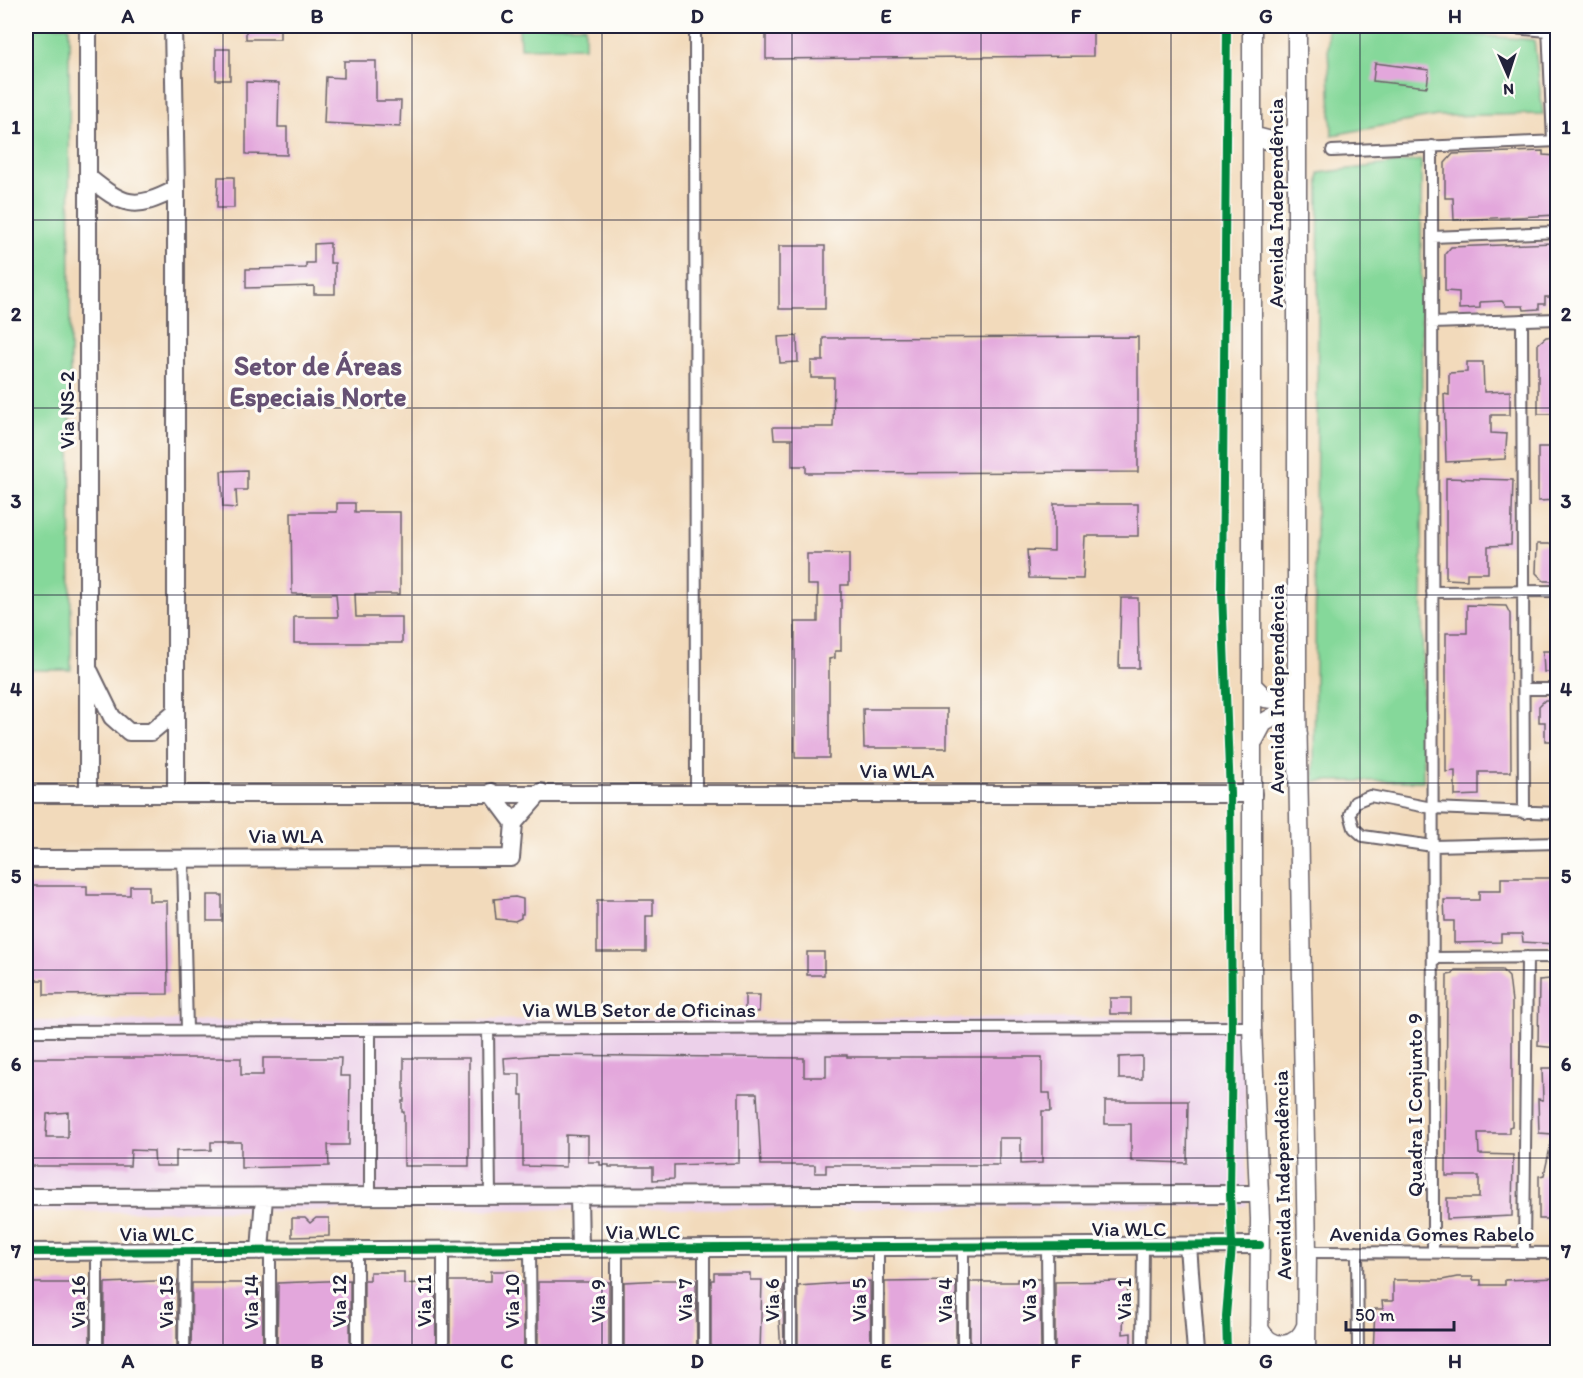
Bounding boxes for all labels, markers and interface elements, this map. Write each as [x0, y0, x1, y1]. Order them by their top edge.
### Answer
text: A [121, 4, 135, 28]
text: B [311, 4, 324, 28]
text: C [501, 4, 514, 28]
text: D [690, 4, 704, 28]
text: E [880, 4, 892, 28]
text: F [1071, 4, 1082, 28]
text: G [1259, 4, 1273, 28]
text: H [1448, 4, 1462, 28]
north arrow [1478, 45, 1538, 105]
text: N [1503, 80, 1515, 99]
street label: Avenida Independência [1263, 98, 1288, 308]
text: 1 [11, 115, 21, 139]
text: 1 [1561, 115, 1571, 139]
text: 2 [11, 302, 22, 326]
text: 2 [1561, 302, 1572, 326]
district label: Setor de Áreas Especiais Norte [230, 349, 407, 413]
street label: Via NS-2 [54, 371, 79, 449]
text: 3 [11, 489, 22, 513]
text: 3 [1561, 489, 1572, 513]
street label: Avenida Independência [1264, 584, 1289, 794]
text: 4 [10, 677, 22, 701]
text: 4 [1560, 677, 1572, 701]
street label: Via WLA [860, 758, 935, 783]
street label: Via WLA [249, 823, 324, 848]
text: 5 [11, 864, 22, 888]
text: 5 [1561, 864, 1572, 888]
street label: Via WLB Setor de Oficinas [522, 997, 756, 1022]
street label: Quadra I Conjunto 9 [1402, 1013, 1427, 1197]
text: 6 [11, 1052, 22, 1076]
text: 6 [1561, 1052, 1572, 1076]
street label: Avenida Independência [1268, 1070, 1296, 1280]
street label: Via WLC [1092, 1216, 1166, 1241]
street label: Via WLC [606, 1219, 680, 1244]
street label: Via WLC [120, 1221, 194, 1246]
street label: Avenida Gomes Rabelo [1330, 1221, 1534, 1246]
text: 7 [10, 1239, 21, 1263]
text: 7 [1560, 1239, 1571, 1263]
street label: Via 10 [499, 1273, 524, 1329]
street label: Via 14 [238, 1274, 263, 1330]
street label: Via 12 [326, 1274, 351, 1328]
street label: Via 16 [65, 1275, 90, 1329]
street label: Via 15 [153, 1275, 178, 1329]
street label: Via 11 [411, 1275, 436, 1327]
street label: Via 4 [932, 1277, 957, 1323]
street label: Via 1 [1111, 1277, 1136, 1320]
street label: Via 7 [672, 1278, 697, 1322]
street label: Via 6 [759, 1278, 784, 1322]
street label: Via 5 [846, 1278, 871, 1322]
street label: Via 3 [1016, 1278, 1041, 1322]
street label: Via 9 [585, 1279, 610, 1323]
scale bar [1346, 1294, 1454, 1332]
text: 50 m [1355, 1304, 1395, 1326]
text: A [121, 1349, 135, 1373]
text: B [311, 1349, 324, 1373]
text: C [501, 1349, 514, 1373]
text: D [690, 1349, 704, 1373]
text: E [880, 1349, 892, 1373]
text: F [1071, 1349, 1082, 1373]
text: G [1259, 1349, 1273, 1373]
text: H [1448, 1349, 1462, 1373]

